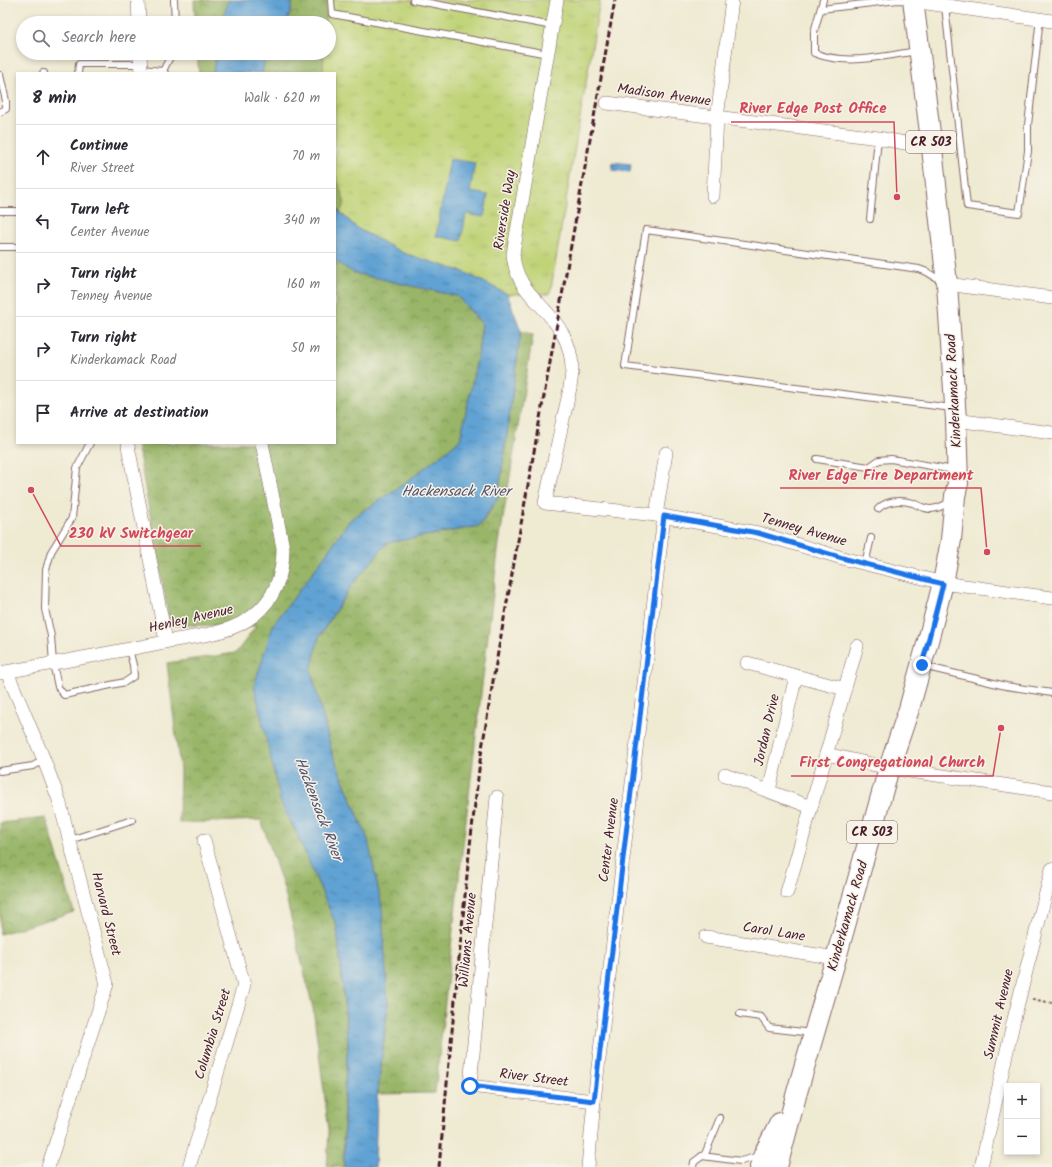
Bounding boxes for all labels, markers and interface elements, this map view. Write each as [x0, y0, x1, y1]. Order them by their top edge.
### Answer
search box [16, 16, 336, 60]
text: Search here [62, 26, 136, 50]
icon: search [30, 27, 52, 49]
street label: Madison Avenue [616, 78, 713, 113]
text: 8 min [32, 85, 76, 112]
text: Walk · 620 m [244, 88, 320, 109]
callout: River Edge Post Office [731, 95, 894, 122]
text: River Edge Post Office [739, 97, 887, 121]
road number: CR 503 [906, 131, 956, 153]
text: Continue [70, 134, 128, 158]
icon: ahead [32, 146, 54, 168]
text: 70 m [292, 146, 320, 167]
text: River Street [70, 158, 135, 179]
street label: Riverside Way [488, 168, 522, 252]
text: Turn left [70, 198, 130, 222]
icon: left [32, 210, 54, 232]
text: 340 m [283, 210, 320, 231]
text: Center Avenue [70, 222, 149, 243]
text: Turn right [70, 262, 137, 286]
icon: right [32, 274, 54, 296]
text: 160 m [287, 274, 320, 295]
text: Tenney Avenue [70, 286, 152, 307]
text: Turn right [70, 326, 137, 350]
street label: Kinderkamack Road [940, 332, 968, 449]
icon: right [32, 338, 54, 360]
text: 50 m [291, 338, 320, 359]
text: Kinderkamack Road [70, 350, 176, 371]
text: Arrive at destination [70, 401, 209, 425]
icon: arrive [32, 402, 54, 424]
callout: River Edge Fire Department [780, 461, 981, 488]
text: River Edge Fire Department [789, 464, 974, 488]
water label: Hackensack River [401, 480, 514, 504]
street label: Tenney Avenue [758, 507, 850, 553]
callout: 230 kV Switchgear [61, 519, 201, 546]
text: 230 kV Switchgear [69, 522, 194, 546]
street label: Henley Avenue [146, 598, 236, 639]
route end [913, 656, 931, 674]
street label: Jordan Drive [748, 691, 786, 768]
callout: First Congregational Church [791, 749, 993, 776]
text: First Congregational Church [799, 751, 985, 775]
water label: Hackensack River [287, 754, 350, 867]
street label: Center Avenue [593, 796, 625, 884]
road number: CR 503 [847, 821, 897, 843]
street label: Kinderkamack Road [822, 857, 875, 974]
street label: Harvard Street [85, 870, 127, 959]
street label: Williams Avenue [453, 891, 483, 988]
street label: Carol Lane [741, 916, 807, 948]
street label: Summit Avenue [978, 966, 1020, 1061]
street label: Columbia Street [189, 985, 237, 1082]
street label: River Street [498, 1063, 570, 1093]
route start [461, 1077, 479, 1095]
map controls [1004, 1083, 1040, 1155]
button: + [1004, 1083, 1040, 1119]
button: − [1004, 1119, 1040, 1155]

